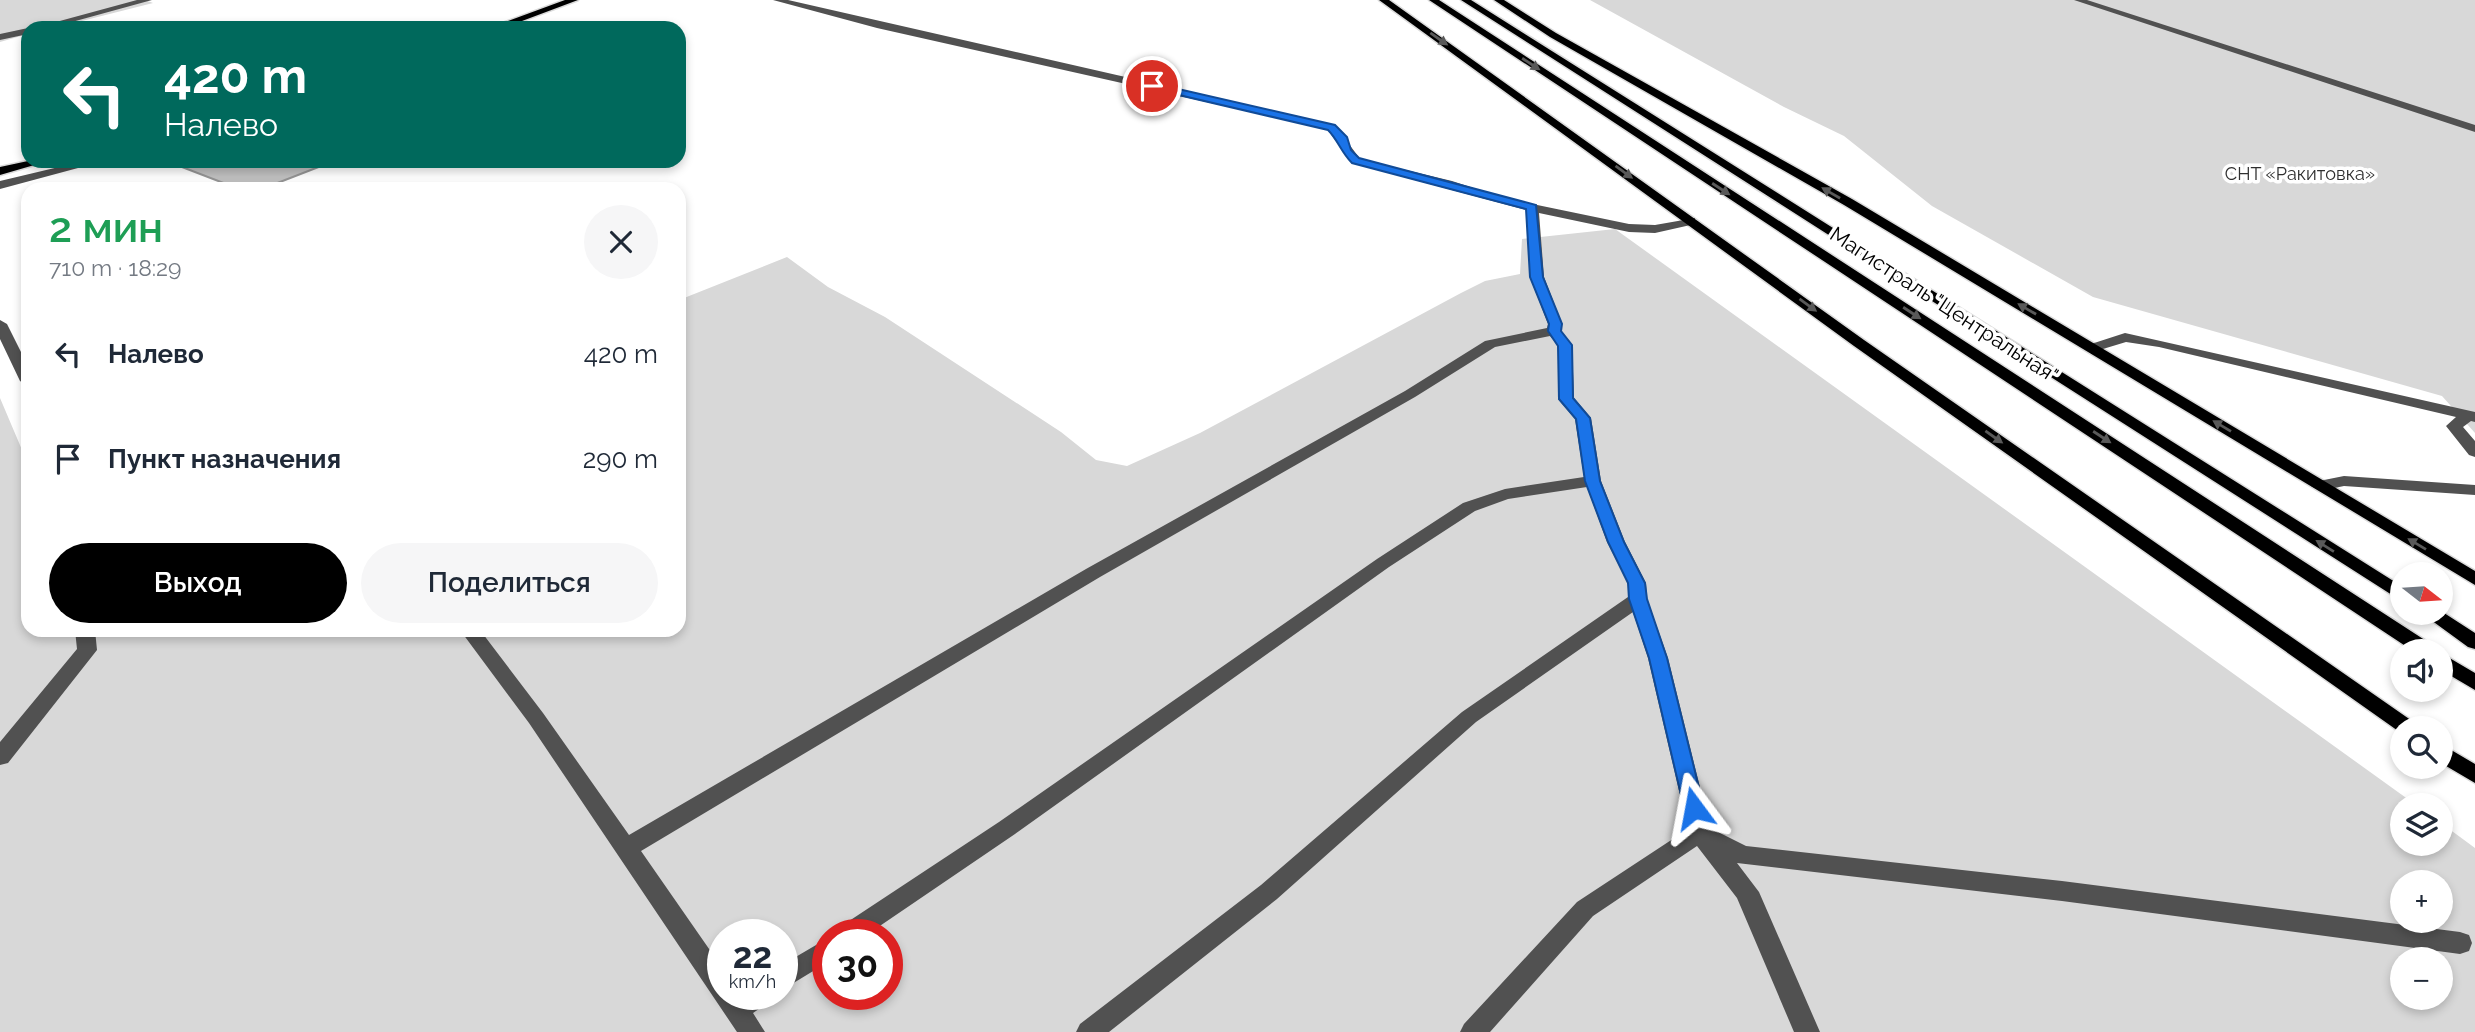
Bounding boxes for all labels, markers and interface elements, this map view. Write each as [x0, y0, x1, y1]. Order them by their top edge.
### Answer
one-way arrow [1430, 32, 1448, 46]
text: 420 m [164, 47, 307, 104]
icon: left [49, 49, 140, 140]
pin [1122, 56, 1182, 116]
one-way arrow [1522, 57, 1540, 71]
icon: arrive [1133, 67, 1171, 105]
text: Налево [164, 106, 278, 143]
park label: СНТ «Ракитовка» [2225, 163, 2375, 184]
one-way arrow [1615, 165, 1633, 179]
one-way arrow [1711, 182, 1731, 195]
one-way arrow [1822, 187, 1841, 199]
text: 2 мин [49, 203, 163, 252]
button: close [584, 205, 658, 279]
street label: Магистраль "Центральная" [1825, 221, 2063, 388]
text: 710 m · 18:29 [49, 254, 182, 281]
one-way arrow [1799, 298, 1817, 312]
one-way arrow [2017, 303, 2036, 315]
one-way arrow [1902, 306, 1921, 319]
icon: left [49, 335, 87, 373]
text: Налево [108, 339, 204, 369]
text: 420 m [584, 339, 658, 369]
one-way arrow [2212, 420, 2231, 432]
one-way arrow [1985, 430, 2003, 444]
one-way arrow [2092, 431, 2112, 444]
icon: arrive [49, 440, 87, 478]
text: Пункт назначения [108, 444, 341, 474]
text: 290 m [583, 444, 658, 474]
one-way arrow [2407, 538, 2426, 550]
one-way arrow [2315, 539, 2334, 552]
button: Выход [49, 543, 347, 623]
button: Поделиться [361, 543, 658, 623]
north arrow [2390, 562, 2454, 625]
map controls [2390, 562, 2453, 1010]
button: sound [2390, 639, 2453, 702]
button: search [2390, 716, 2453, 779]
position arrow [1657, 771, 1731, 845]
button: layers [2390, 793, 2453, 856]
button: + [2390, 870, 2453, 933]
speed limit sign: 30 [812, 919, 903, 1010]
text: 22 [733, 935, 772, 976]
button: − [2390, 947, 2453, 1010]
text: km/h [729, 971, 776, 992]

